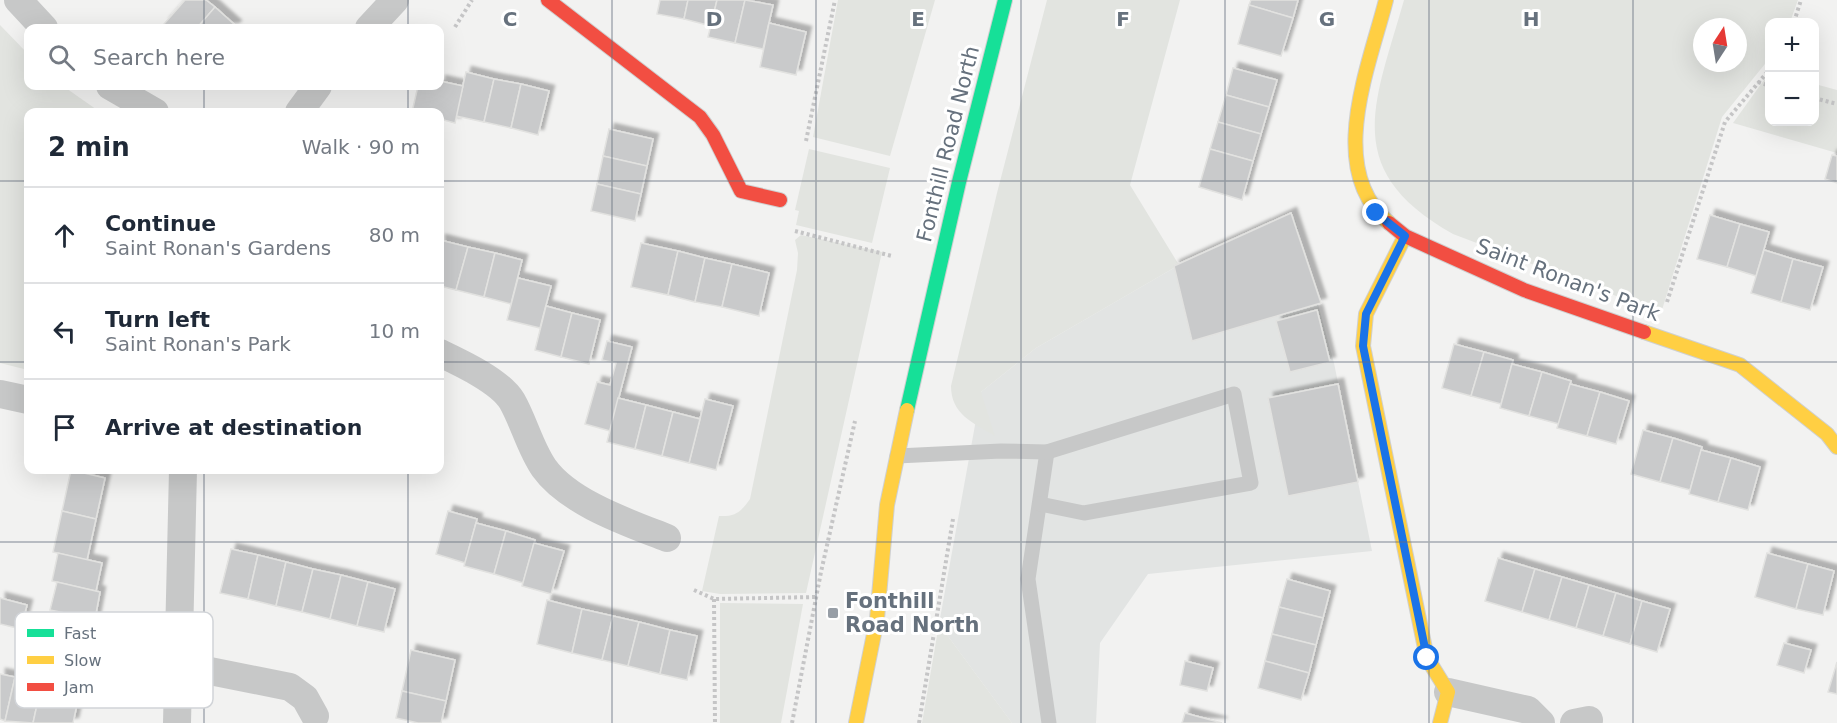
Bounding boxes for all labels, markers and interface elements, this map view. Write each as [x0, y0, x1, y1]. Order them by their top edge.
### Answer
text: C [503, 7, 517, 31]
text: D [706, 7, 722, 31]
text: E [911, 7, 925, 31]
text: F [1116, 7, 1130, 31]
text: G [1319, 7, 1335, 31]
text: H [1523, 7, 1539, 31]
north arrow [1693, 18, 1747, 72]
map controls [1765, 18, 1819, 126]
button: + [1765, 18, 1819, 72]
search box [24, 24, 444, 90]
icon: search [45, 41, 78, 74]
street label: Fonthill Road North [912, 43, 984, 245]
text: Search here [93, 45, 225, 70]
button: − [1765, 72, 1819, 126]
text: 2 min [48, 132, 130, 162]
text: Walk · 90 m [302, 135, 420, 159]
route end [1362, 199, 1388, 225]
text: Continue [105, 211, 216, 236]
icon: ahead [48, 219, 81, 252]
text: 80 m [369, 223, 420, 247]
street label: Saint Ronan's Park [1473, 234, 1664, 326]
text: Saint Ronan's Gardens [105, 236, 331, 260]
text: Turn left [105, 307, 210, 332]
icon: left [48, 315, 81, 348]
text: 10 m [369, 319, 420, 343]
text: Saint Ronan's Park [105, 332, 291, 356]
icon: arrive [48, 411, 81, 444]
text: Arrive at destination [105, 415, 362, 440]
place label: Fonthill Road North [845, 589, 979, 637]
marker: Fonthill Road North [826, 606, 840, 620]
legend [15, 612, 213, 708]
text: Fast [64, 624, 96, 643]
route start [1413, 644, 1439, 670]
text: Slow [64, 651, 101, 670]
text: Jam [63, 678, 94, 697]

